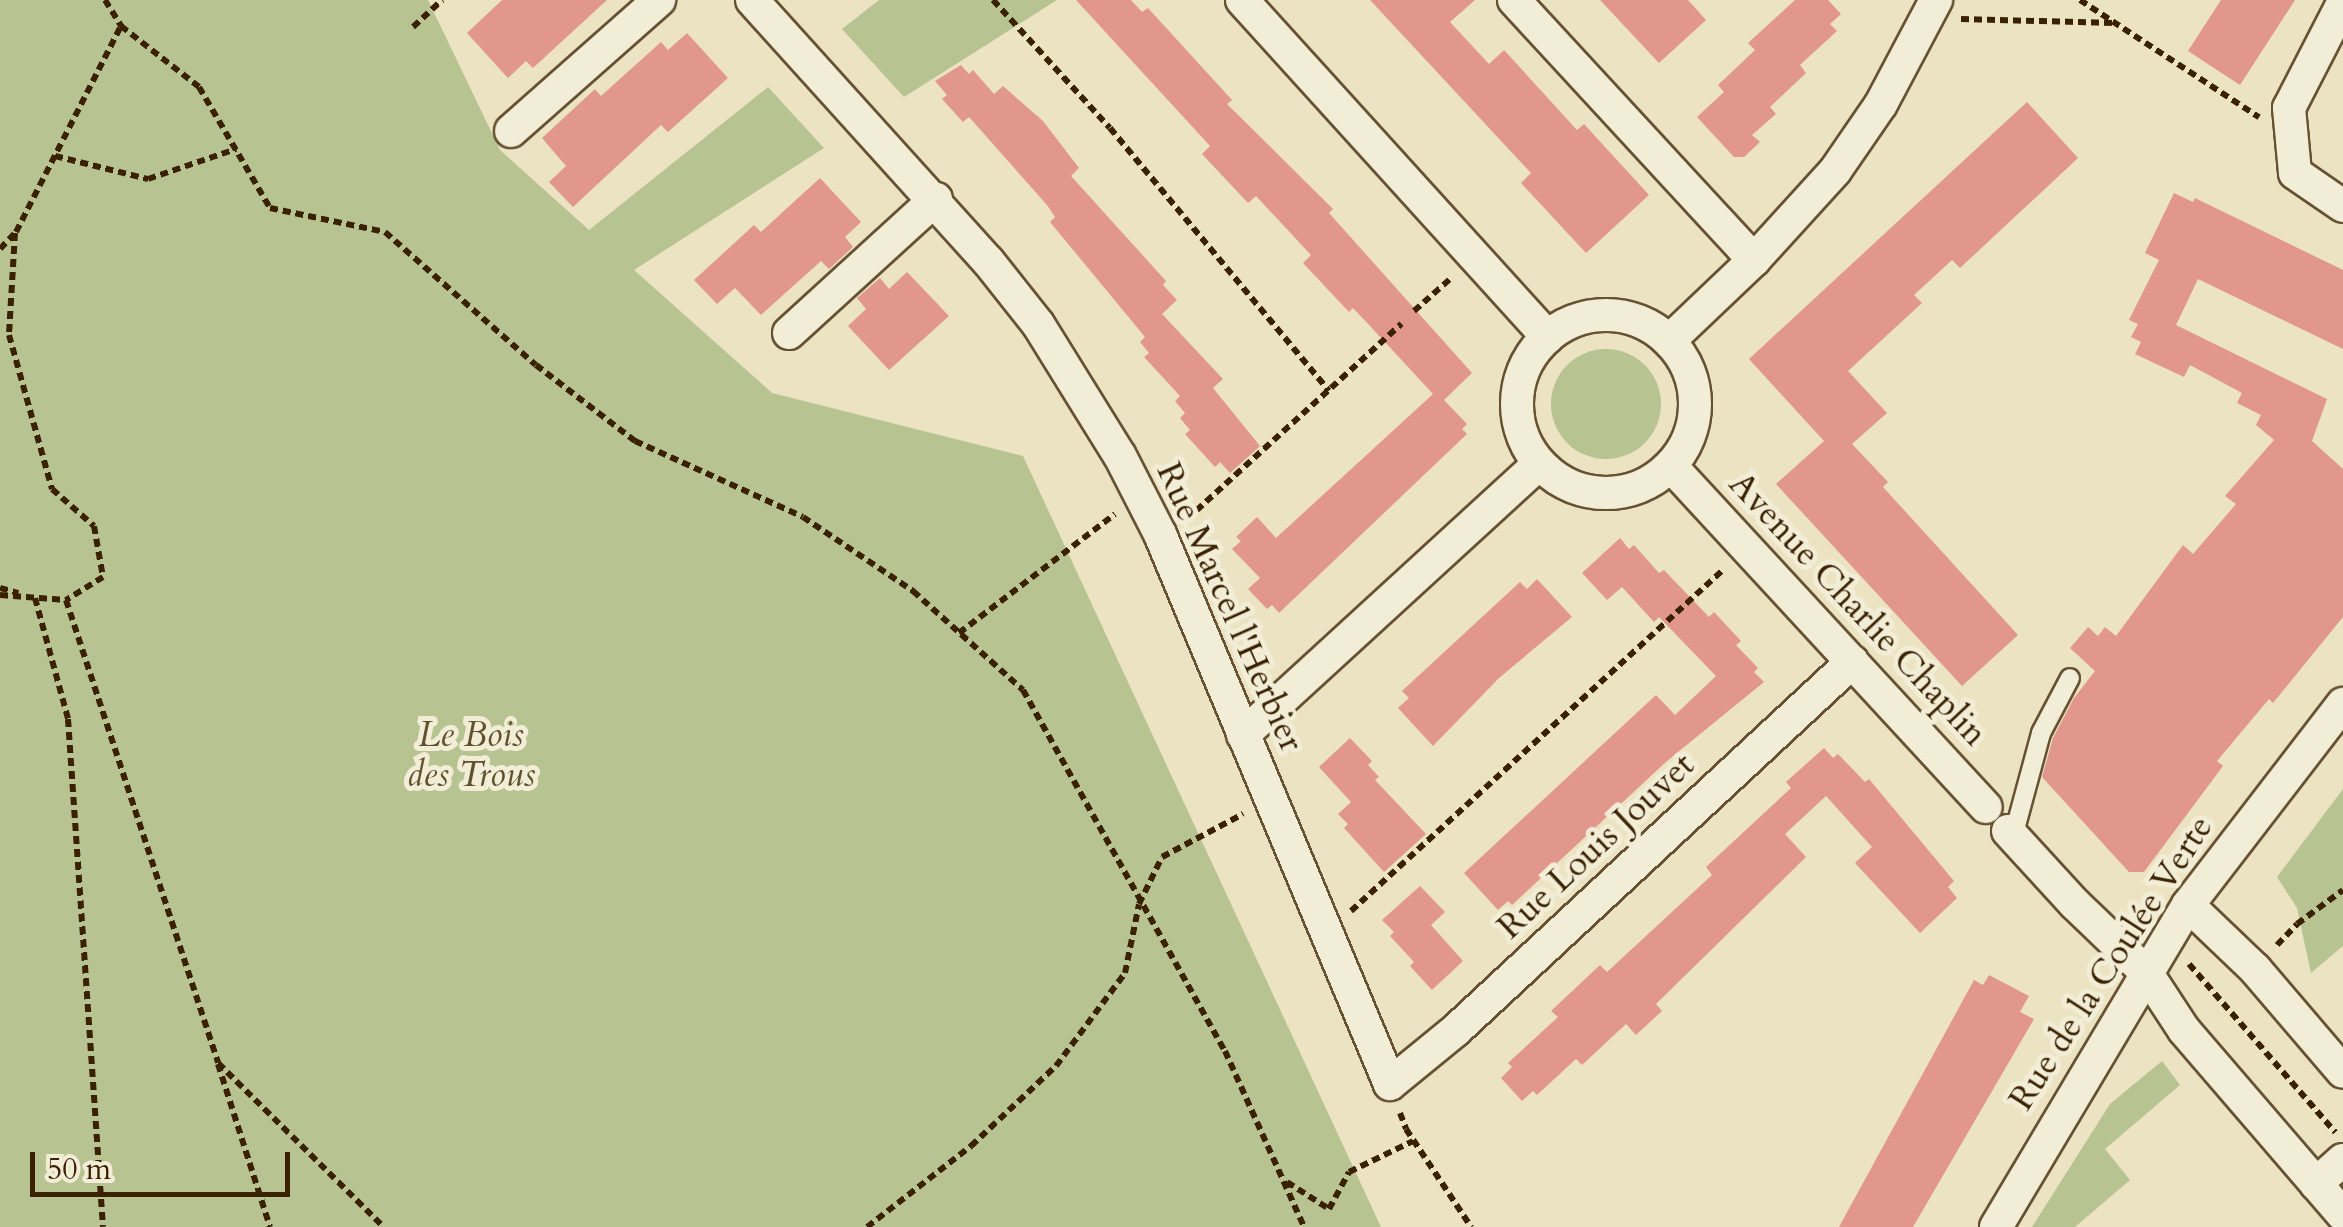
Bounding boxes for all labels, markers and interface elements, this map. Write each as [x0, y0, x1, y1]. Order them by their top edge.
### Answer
street label: Rue Marcel l'Herbier [1147, 456, 1313, 758]
street label: Avenue Charlie Chaplin [1720, 463, 1996, 755]
park label: Le Bois des Trous [407, 714, 535, 796]
street label: Rue Louis Jouvet [1489, 744, 1703, 948]
street label: Rue de la Coulée Verte [2000, 808, 2222, 1118]
scale bar [35, 1132, 295, 1194]
text: 50 m [47, 1149, 111, 1190]

